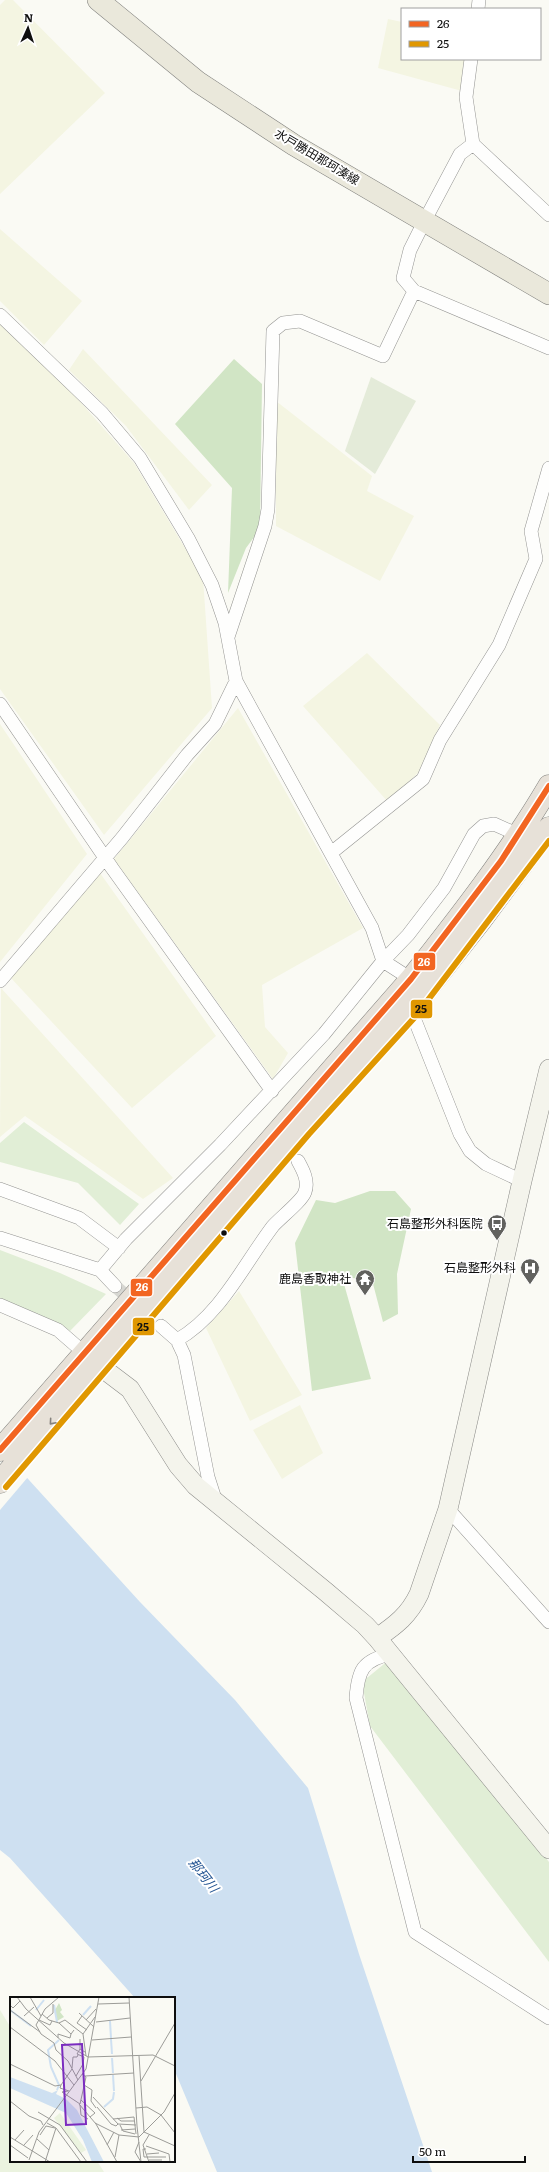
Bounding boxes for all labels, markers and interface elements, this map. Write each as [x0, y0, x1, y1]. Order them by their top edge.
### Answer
north arrow [8, 8, 48, 48]
legend [401, 8, 541, 60]
text: N [24, 9, 34, 25]
text: 26 [437, 14, 450, 32]
text: 25 [437, 34, 449, 52]
street label: 水戸勝田那珂湊線 [272, 124, 363, 189]
line badge: 26 [413, 952, 436, 971]
text: 26 [418, 953, 431, 969]
line badge: 25 [410, 999, 433, 1019]
text: 25 [415, 1000, 427, 1016]
bus stop icon: 石島整形外科医院 [486, 1213, 508, 1241]
place label: 石島整形外科医院 [387, 1214, 483, 1232]
unlabelled marker [219, 1228, 229, 1238]
hospital icon: 石島整形外科 [519, 1257, 541, 1285]
place label: 石島整形外科 [444, 1258, 516, 1276]
temple icon: 鹿島香取神社 [354, 1268, 376, 1296]
place label: 鹿島香取神社 [279, 1269, 351, 1287]
line badge: 26 [130, 1278, 153, 1297]
text: 26 [136, 1278, 149, 1294]
line badge: 25 [132, 1317, 155, 1336]
text: 25 [137, 1318, 149, 1334]
one-way arrow [50, 1417, 57, 1424]
water label: 那珂川 [185, 1853, 225, 1897]
inset map [10, 1997, 175, 2162]
scale bar [413, 2138, 525, 2164]
text: 50 m [419, 2142, 446, 2160]

